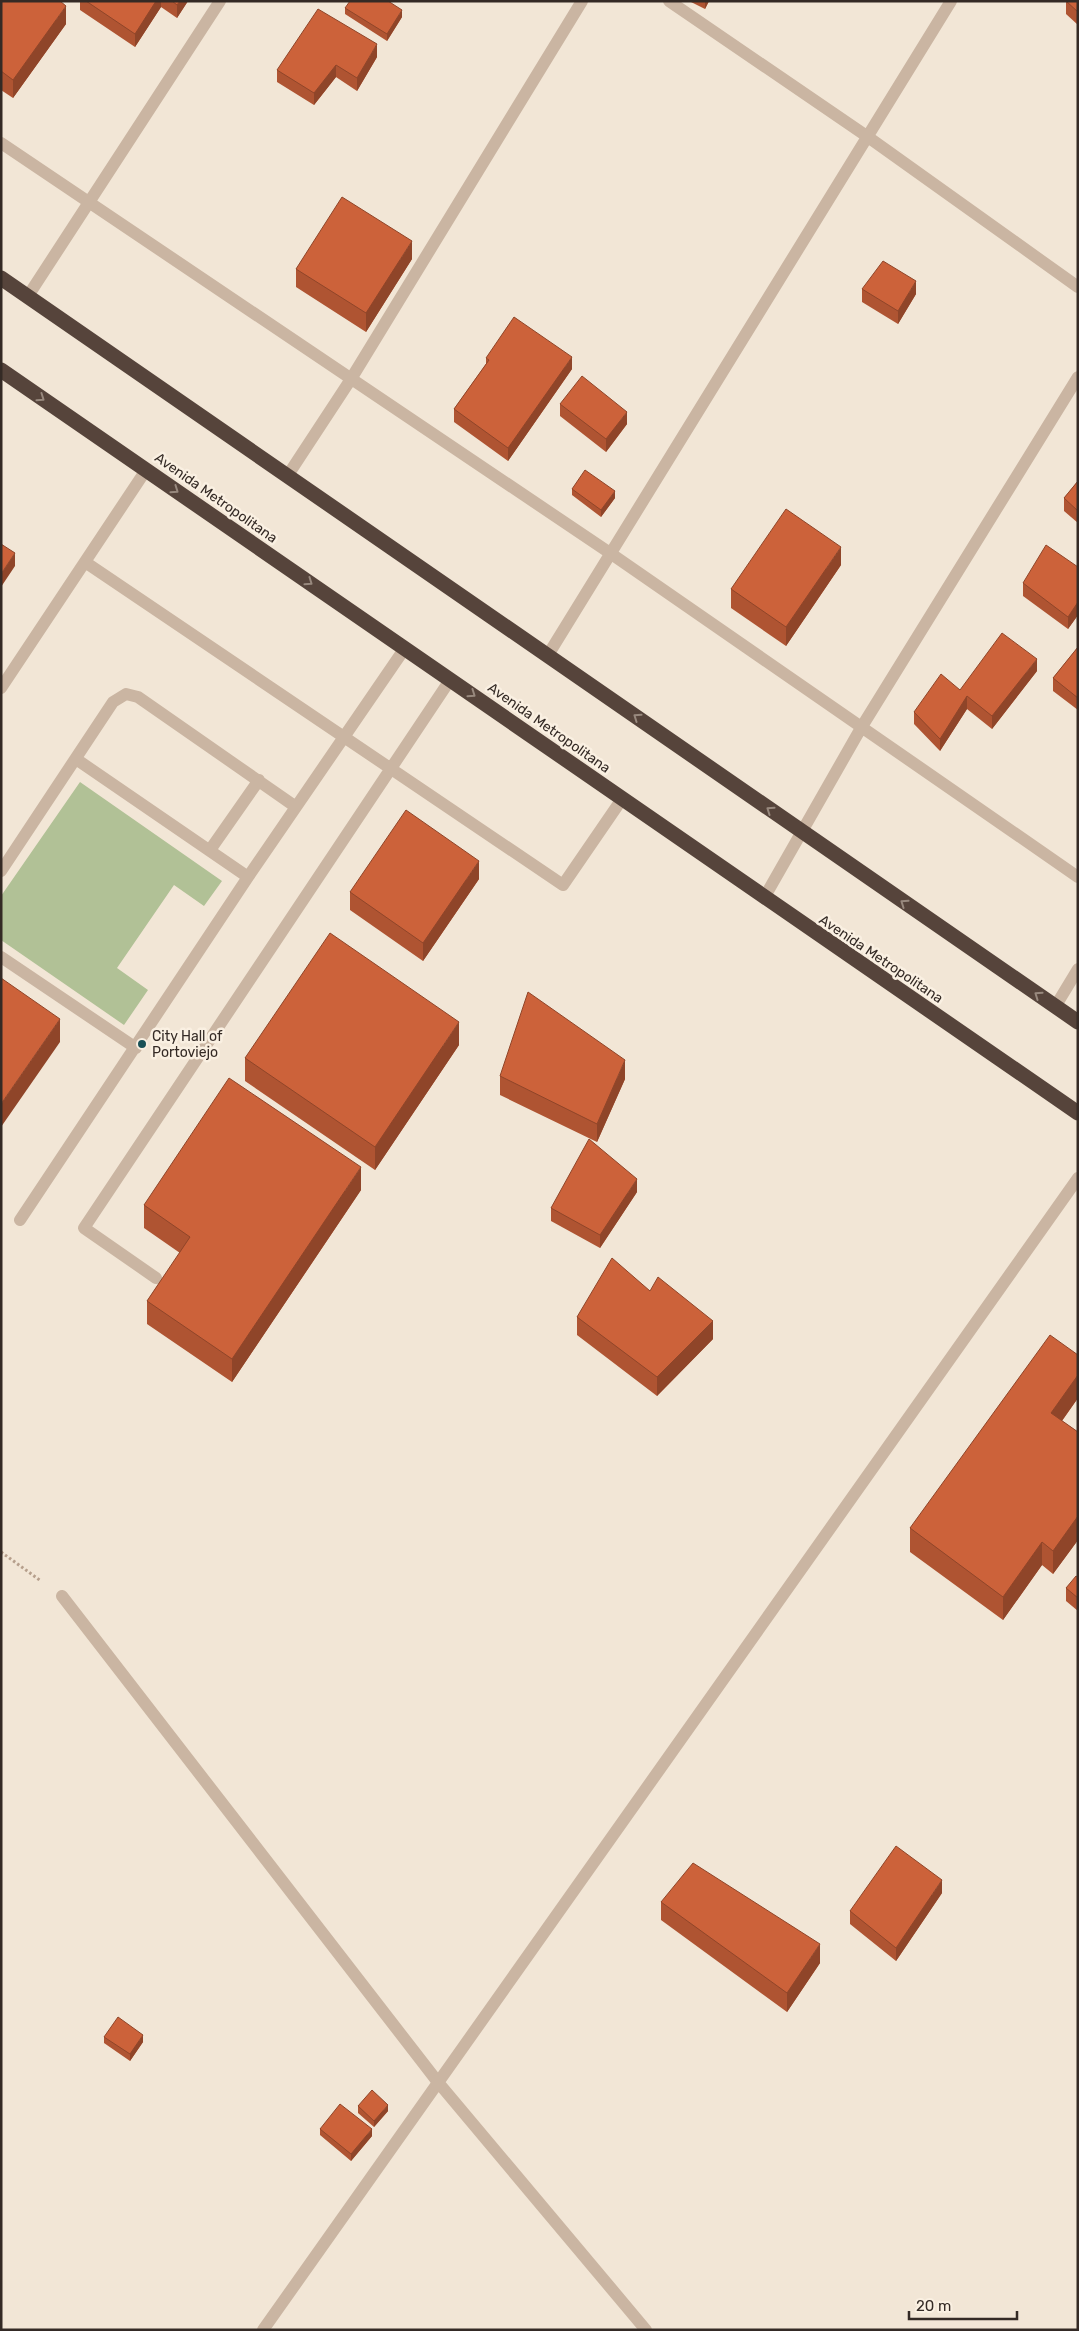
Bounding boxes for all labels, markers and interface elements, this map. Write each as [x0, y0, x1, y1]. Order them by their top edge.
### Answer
one-way arrow [36, 392, 45, 401]
street label: Avenida Metropolitana [151, 449, 281, 547]
one-way arrow [169, 484, 179, 493]
one-way arrow [303, 576, 313, 585]
street label: Avenida Metropolitana [484, 679, 614, 777]
one-way arrow [466, 688, 475, 697]
one-way arrow [633, 714, 643, 723]
one-way arrow [766, 807, 776, 816]
one-way arrow [900, 900, 910, 909]
street label: Avenida Metropolitana [816, 911, 946, 1007]
one-way arrow [1034, 992, 1043, 1001]
place label: City Hall of Portoviejo [152, 1028, 223, 1061]
marker: City Hall of Portoviejo [136, 1038, 148, 1050]
scale bar [909, 2288, 1016, 2320]
text: 20 m [916, 2297, 951, 2315]

